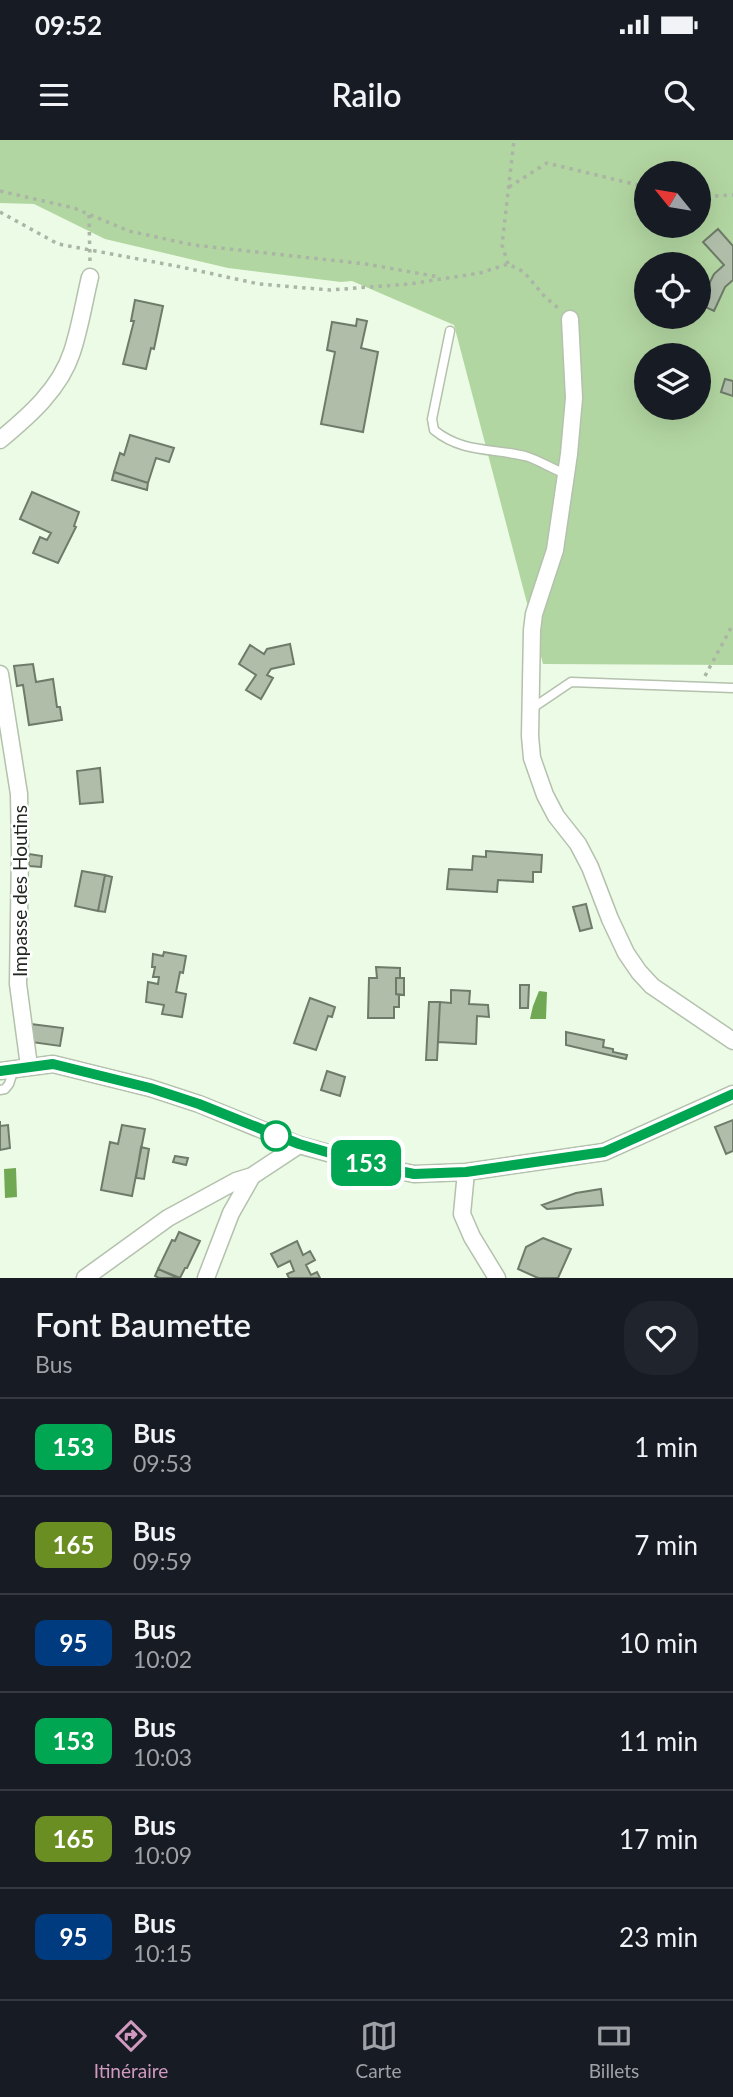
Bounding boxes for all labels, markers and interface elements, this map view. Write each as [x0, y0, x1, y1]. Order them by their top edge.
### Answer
text: 09:52 [35, 9, 102, 41]
text: Railo [331, 75, 402, 114]
icon: menu [35, 76, 73, 114]
icon: search [660, 76, 698, 114]
north arrow [634, 161, 710, 238]
map controls [634, 161, 711, 420]
button: locate [634, 252, 711, 329]
button: layers [634, 343, 711, 420]
street label: Impasse des Houtins [8, 805, 31, 977]
unlabelled marker [261, 1121, 291, 1151]
line badge: 153 [326, 1140, 406, 1186]
text: 153 [345, 1148, 387, 1177]
button: heart [624, 1301, 698, 1375]
text: Font Baumette [35, 1304, 251, 1344]
text: Bus [35, 1350, 72, 1378]
text: Bus [133, 1417, 176, 1449]
text: 1 min [634, 1431, 698, 1463]
text: 153 [53, 1432, 94, 1461]
text: 09:53 [133, 1449, 192, 1477]
text: Bus [133, 1515, 176, 1547]
text: 7 min [634, 1529, 698, 1561]
text: 165 [53, 1530, 94, 1559]
text: 09:59 [133, 1547, 192, 1575]
text: Bus [133, 1613, 176, 1645]
text: 10 min [619, 1627, 698, 1659]
text: 95 [60, 1628, 87, 1657]
text: 10:02 [133, 1645, 192, 1673]
text: Bus [133, 1711, 176, 1743]
text: 11 min [619, 1725, 698, 1757]
text: 153 [53, 1726, 94, 1755]
text: 10:03 [133, 1743, 192, 1771]
text: Bus [133, 1809, 176, 1841]
text: 17 min [619, 1823, 698, 1855]
text: 165 [53, 1824, 94, 1853]
text: 10:09 [133, 1841, 192, 1869]
text: Bus [133, 1907, 176, 1939]
text: 23 min [619, 1921, 698, 1953]
text: 95 [60, 1922, 87, 1951]
text: 10:15 [133, 1939, 192, 1967]
tab: Itinéraire [94, 2017, 168, 2082]
tab: Carte [356, 2017, 401, 2082]
tab: Billets [589, 2017, 639, 2082]

